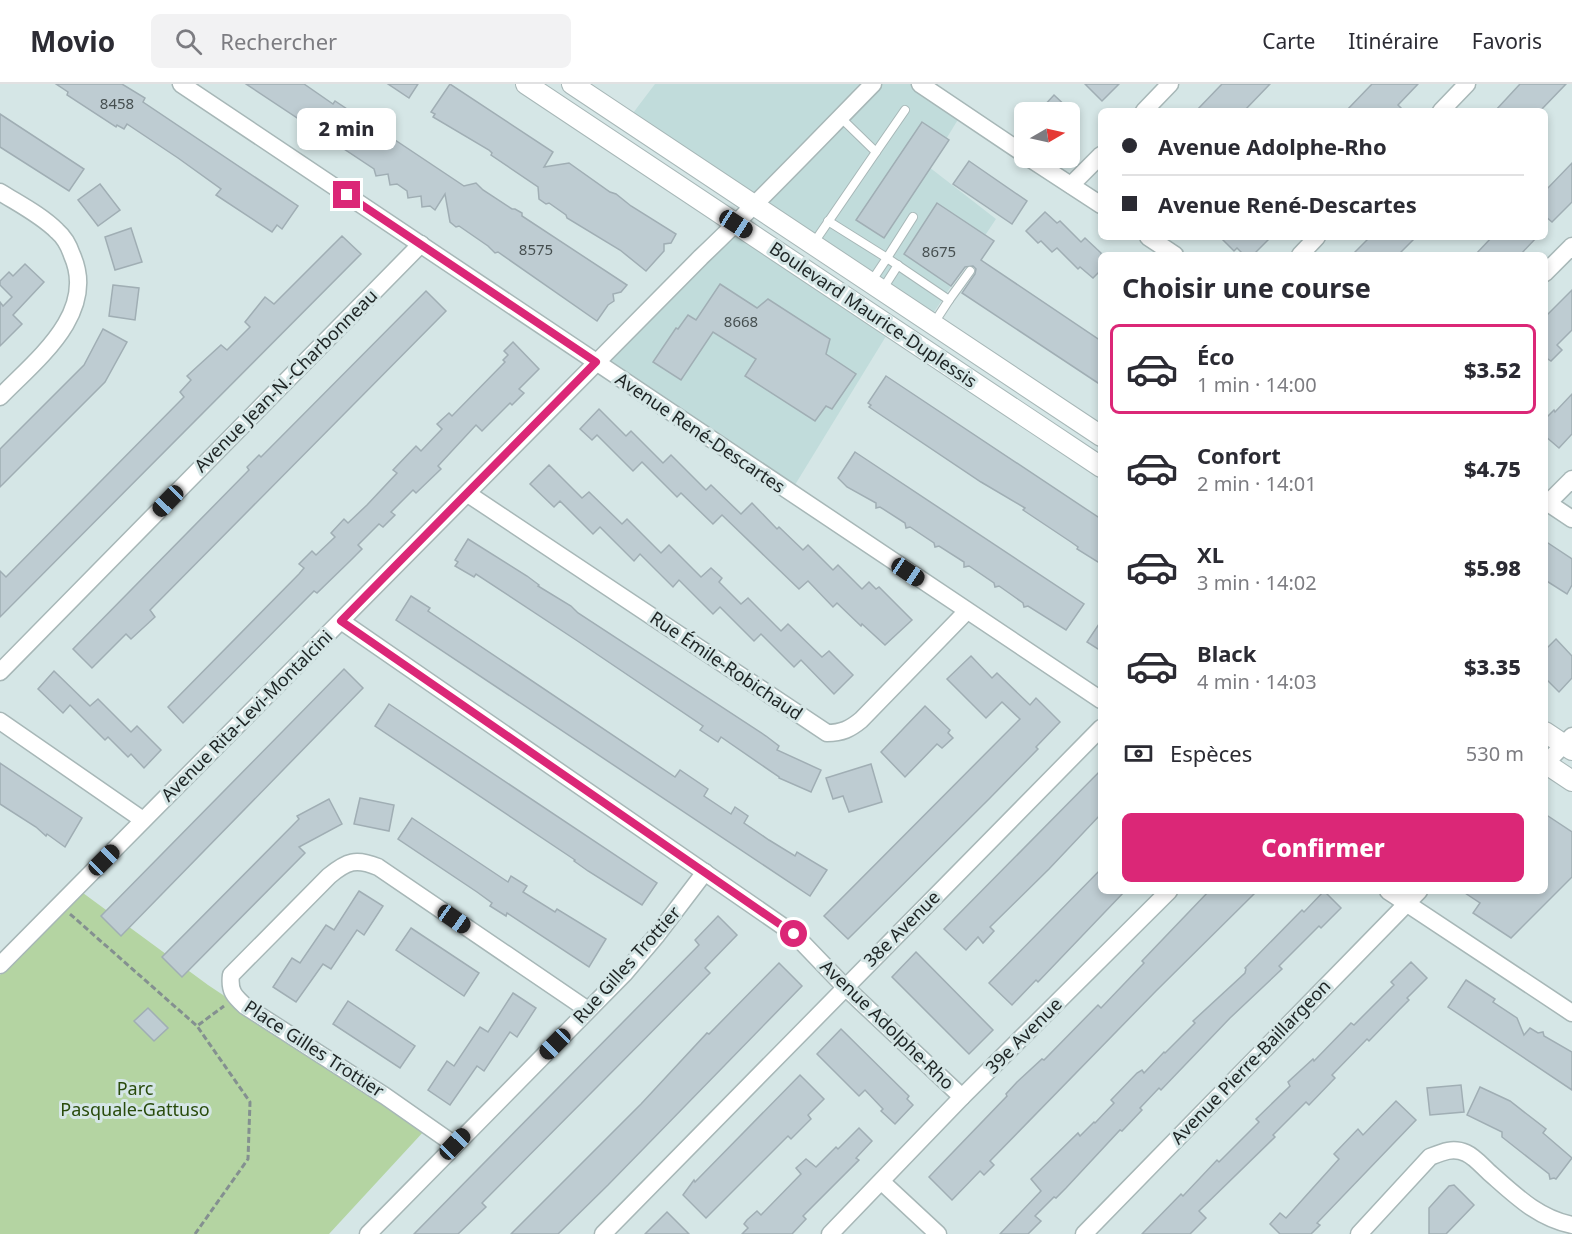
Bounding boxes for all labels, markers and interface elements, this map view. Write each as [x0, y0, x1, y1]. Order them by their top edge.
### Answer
search box [151, 14, 571, 68]
text: Movio [30, 22, 115, 60]
icon: search [172, 25, 205, 58]
text: Rechercher [220, 26, 337, 56]
text: Carte [1262, 27, 1315, 55]
text: Itinéraire [1348, 27, 1439, 55]
text: Favoris [1472, 27, 1542, 55]
house number: 8458 [100, 93, 134, 113]
north arrow [1014, 102, 1080, 168]
map controls [1014, 102, 1080, 168]
callout: 2 min [298, 108, 397, 150]
text: 2 min [319, 115, 374, 142]
text: Avenue Adolphe-Rho [1158, 131, 1387, 161]
route end [333, 181, 360, 208]
text: Avenue René-Descartes [1158, 189, 1417, 219]
car [716, 207, 756, 241]
street label: Boulevard Maurice-Duplessis [765, 236, 982, 393]
house number: 8575 [519, 239, 553, 259]
house number: 8675 [922, 241, 956, 261]
text: Choisir une course [1122, 269, 1371, 306]
street label: Avenue Jean-N.-Charbonneau [188, 283, 382, 477]
house number: 8668 [724, 311, 758, 331]
text: Éco [1197, 341, 1234, 371]
icon: car [1125, 342, 1179, 396]
text: $3.52 [1464, 354, 1521, 384]
street label: Avenue René-Descartes [611, 366, 790, 498]
text: 1 min · 14:00 [1197, 371, 1317, 398]
text: Confort [1197, 440, 1281, 470]
icon: car [1125, 441, 1179, 495]
text: $4.75 [1464, 453, 1521, 483]
text: 2 min · 14:01 [1197, 470, 1317, 497]
car [149, 482, 187, 520]
text: XL [1197, 539, 1224, 569]
icon: car [1125, 540, 1179, 594]
text: $5.98 [1464, 552, 1521, 582]
car [888, 554, 928, 590]
text: 3 min · 14:02 [1197, 569, 1317, 596]
street label: Rue Émile-Robichaud [646, 605, 808, 725]
street label: Avenue Rita-Levi-Montalcini [155, 624, 337, 806]
text: Black [1197, 638, 1256, 668]
icon: car [1125, 639, 1179, 693]
text: $3.35 [1464, 651, 1521, 681]
text: 4 min · 14:03 [1197, 668, 1317, 695]
icon: cash [1122, 737, 1155, 770]
text: Espèces [1170, 738, 1252, 768]
text: 530 m [1466, 740, 1524, 767]
button: Confirmer [1122, 813, 1524, 882]
car [85, 841, 123, 879]
street label: 38e Avenue [858, 885, 945, 972]
street label: Rue Gilles Trottier [567, 900, 686, 1028]
car [434, 901, 474, 937]
route start [780, 920, 807, 947]
street label: Avenue Adolphe-Rho [816, 954, 960, 1095]
street label: Avenue Pierre-Baillargeon [1165, 974, 1335, 1149]
street label: 39e Avenue [980, 992, 1067, 1079]
street label: Place Gilles Trottier [240, 994, 389, 1103]
car [536, 1025, 574, 1063]
park label: Parc Pasquale-Gattuso [60, 1076, 210, 1121]
car [436, 1125, 474, 1163]

